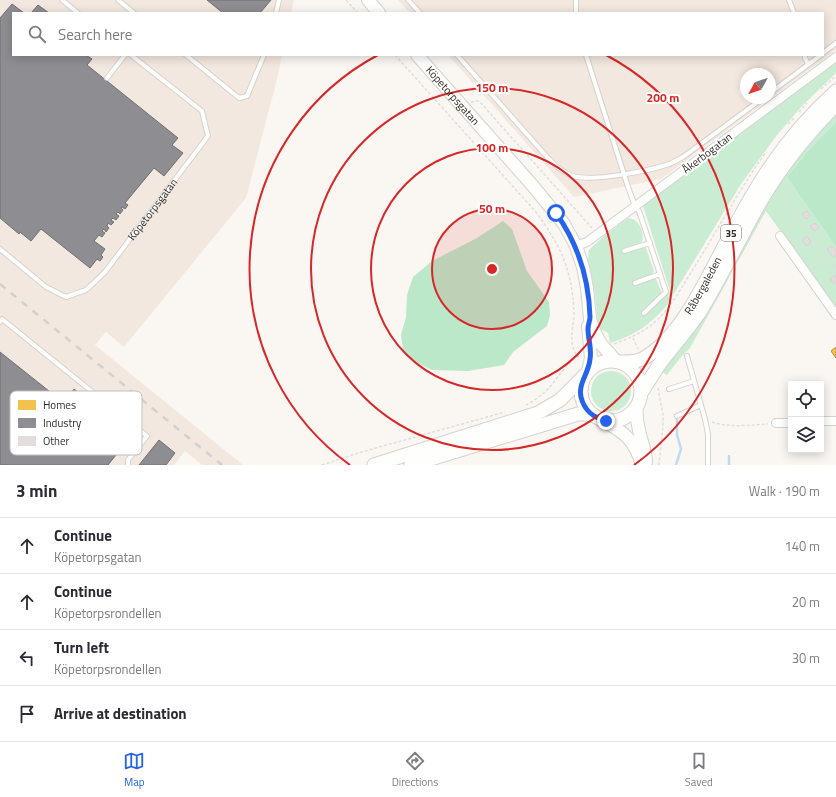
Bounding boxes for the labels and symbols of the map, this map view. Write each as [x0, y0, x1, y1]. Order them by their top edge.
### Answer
street label: Köpetorpsgatan [422, 62, 483, 129]
north arrow [740, 68, 776, 104]
text: 150 m [476, 78, 508, 97]
text: 200 m [647, 88, 679, 107]
street label: Åkerbogatan [679, 129, 735, 177]
text: 100 m [476, 138, 508, 157]
street label: Köpetorpsgatan [124, 175, 181, 244]
text: 50 m [479, 199, 505, 218]
route start [547, 204, 565, 222]
road number: 35 [721, 225, 741, 241]
street label: Råbergaleden [680, 254, 725, 318]
centre of rings [485, 262, 499, 276]
legend [10, 391, 142, 455]
text: Homes [43, 397, 76, 413]
route end [597, 412, 615, 430]
text: Industry [43, 415, 82, 431]
text: Other [43, 433, 70, 449]

